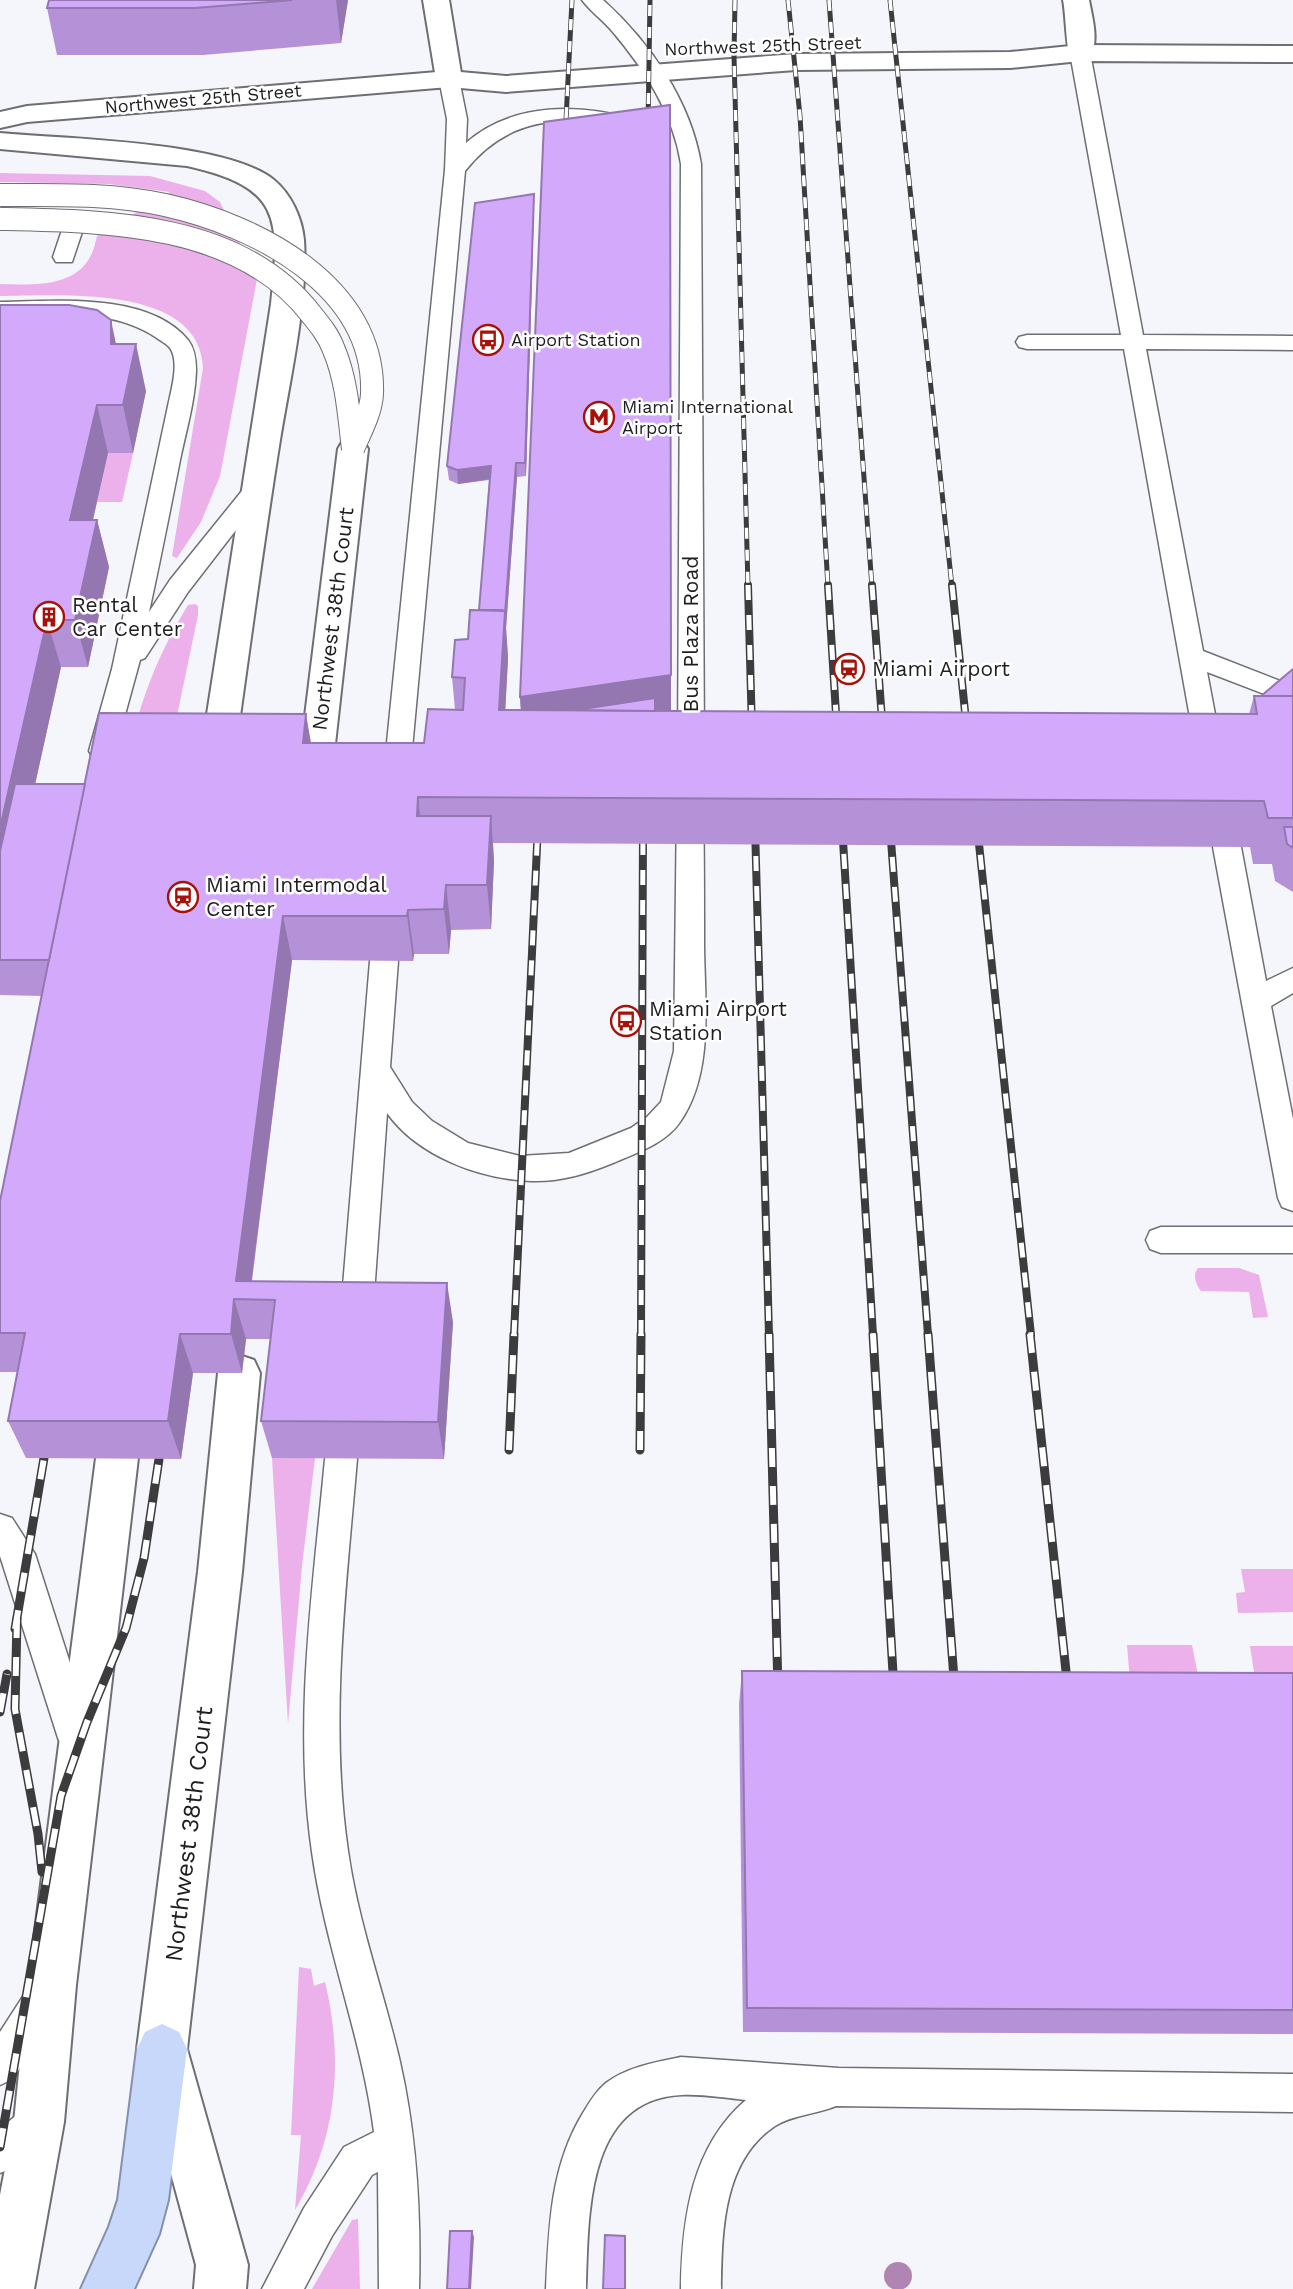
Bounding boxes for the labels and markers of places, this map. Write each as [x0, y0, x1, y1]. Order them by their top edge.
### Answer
bus stop icon: Airport Station [471, 323, 505, 357]
place label: Airport Station [511, 329, 641, 350]
place label: Miami International Airport [622, 396, 793, 438]
metro station icon: Miami International Airport [582, 400, 616, 434]
place label: Rental Car Center [72, 592, 183, 641]
building icon: Rental Car Center [32, 600, 66, 634]
station icon: Miami Airport [832, 652, 866, 686]
place label: Miami Airport [872, 656, 1010, 681]
place label: Miami Intermodal Center [206, 872, 387, 921]
station icon: Miami Intermodal Center [166, 880, 200, 914]
place label: Miami Airport Station [649, 996, 787, 1045]
bus stop icon: Miami Airport Station [609, 1004, 643, 1038]

